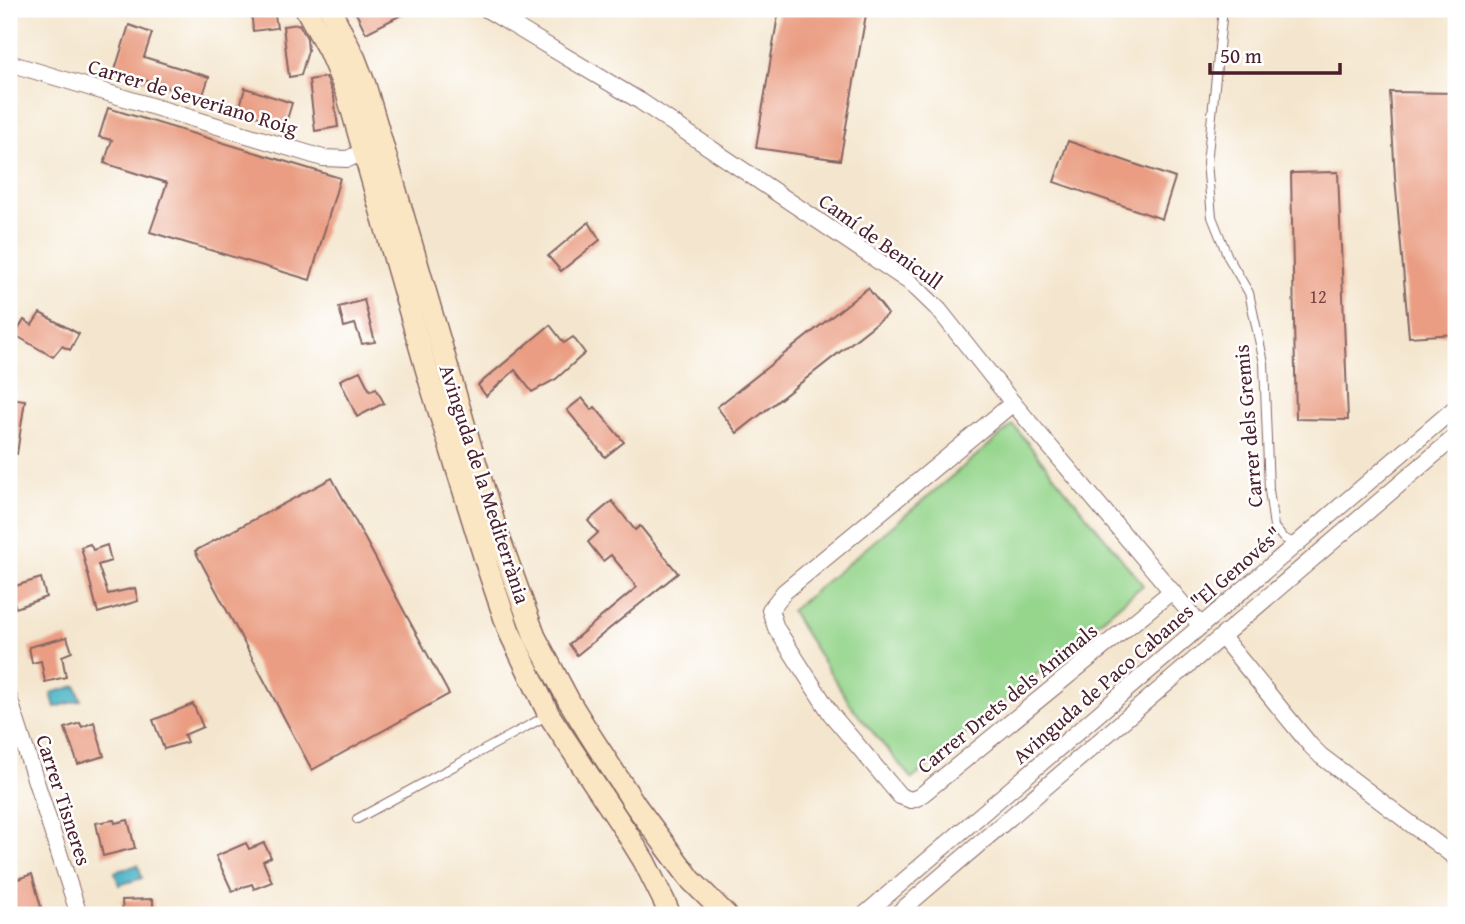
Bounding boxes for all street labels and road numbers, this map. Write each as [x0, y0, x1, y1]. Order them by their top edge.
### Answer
street label: Carrer de Severiano Roig [84, 50, 302, 144]
street label: Camí de Benicull [813, 185, 949, 297]
street label: Carrer dels Gremis [1225, 343, 1271, 509]
street label: Avinguda de la Mediterrània [432, 360, 538, 608]
street label: Avinguda de Paco Cabanes "El Genovés" [1005, 519, 1289, 771]
street label: Carrer Drets dels Animals [910, 615, 1104, 781]
street label: Carrer Tisneres [28, 731, 100, 869]

